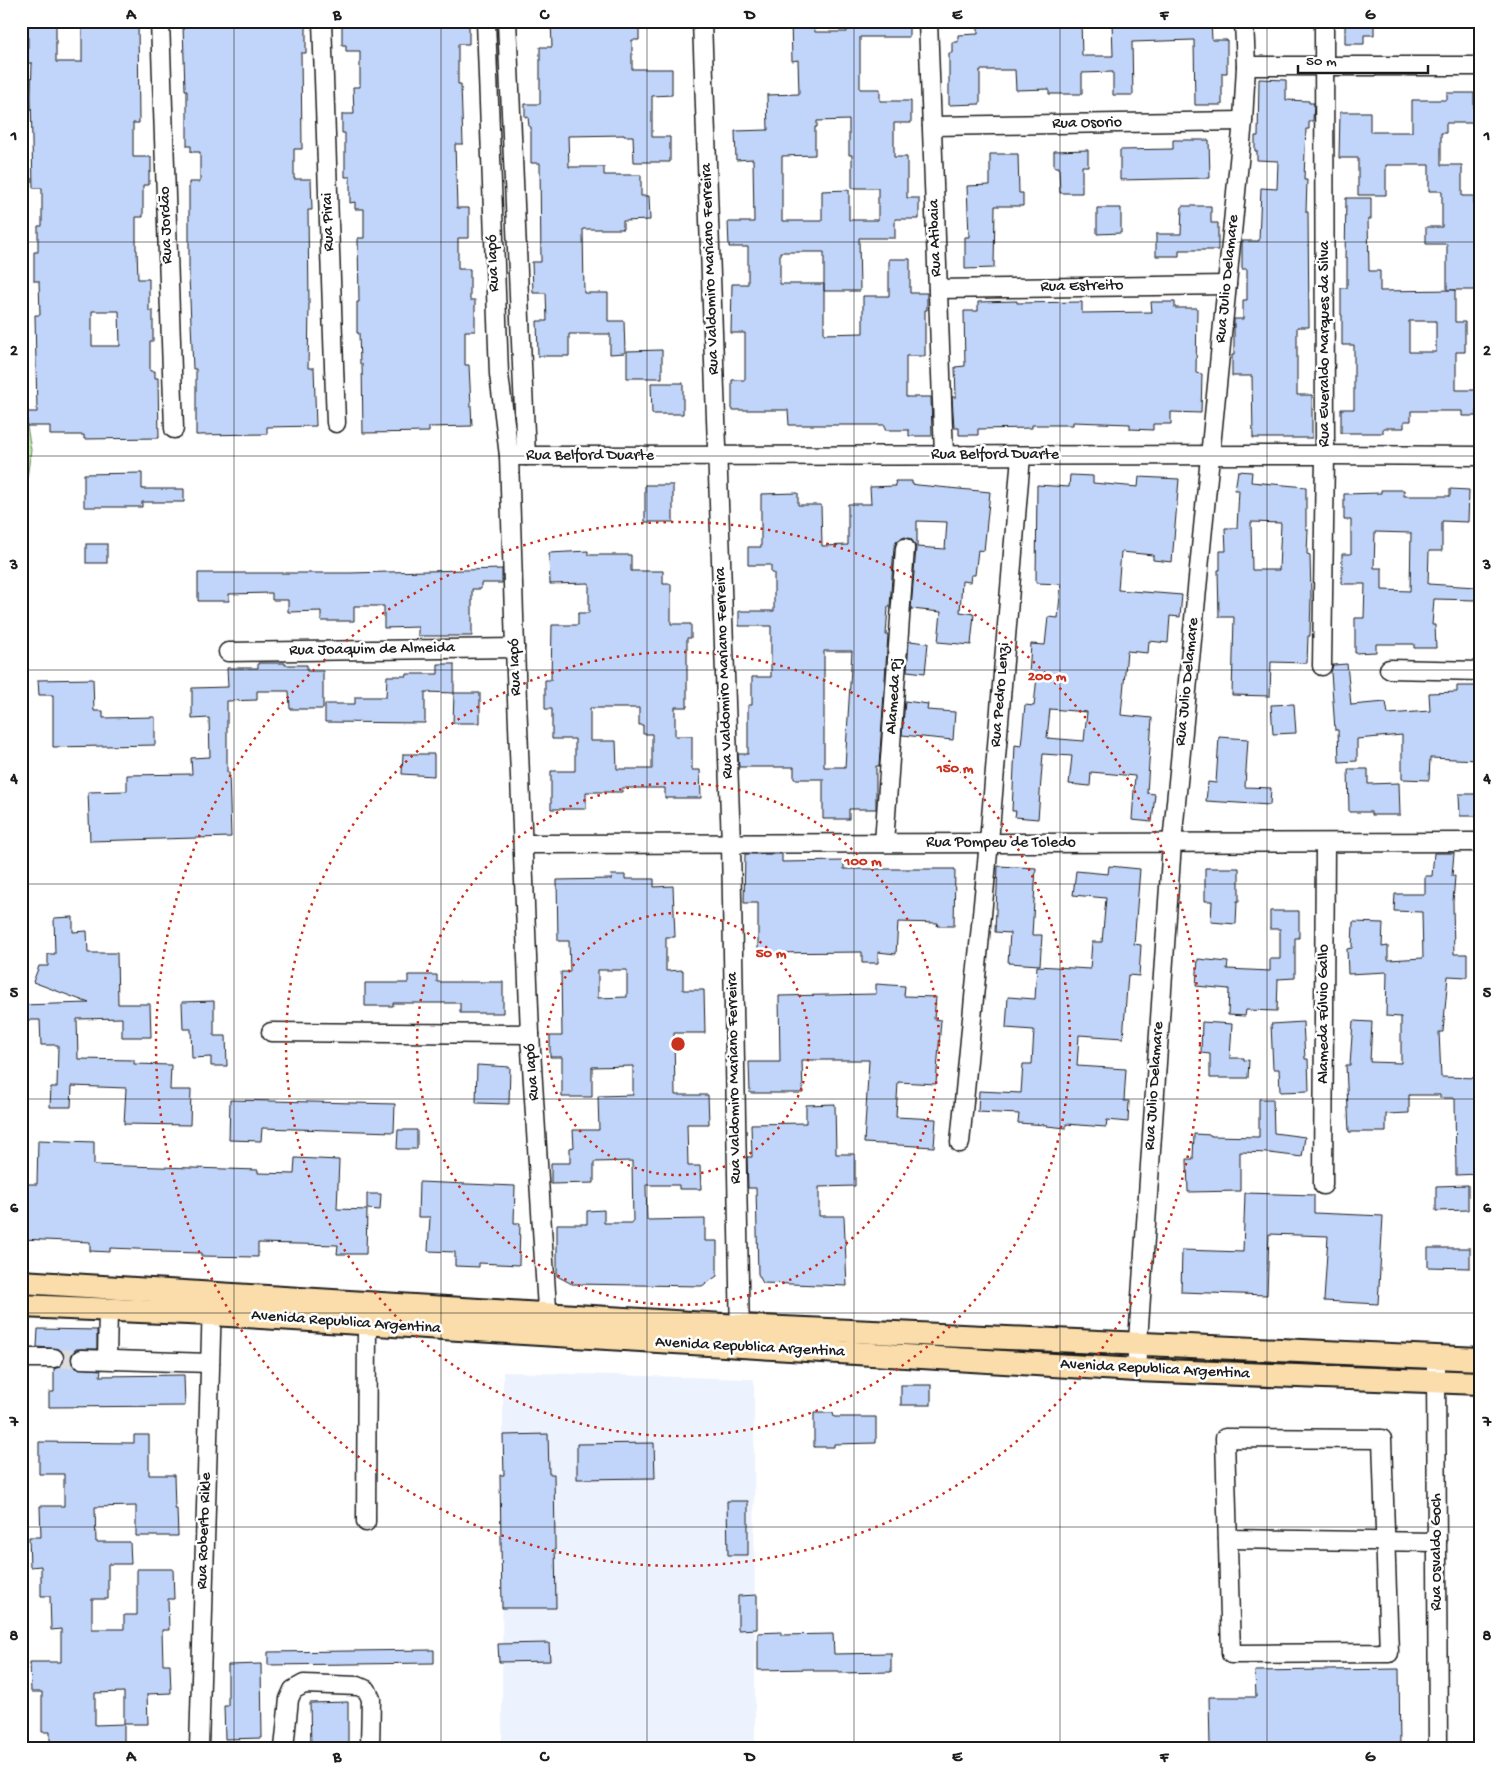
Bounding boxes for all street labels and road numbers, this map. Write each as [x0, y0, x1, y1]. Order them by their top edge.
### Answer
street label: Rua Osorio [1052, 114, 1122, 134]
street label: Rua Valdomiro Mariano Ferreira [698, 162, 724, 375]
street label: Rua Jordão [156, 186, 178, 264]
street label: Rua Pirai [318, 192, 340, 252]
street label: Rua Atibaia [925, 198, 947, 277]
street label: Rua Julio Delamare [1212, 213, 1244, 344]
street label: Rua Iapó [484, 234, 504, 292]
street label: Rua Everaldo Marques da Silva [1316, 240, 1335, 447]
street label: Rua Estreito [1040, 277, 1124, 297]
street label: Rua Belford Duarte [931, 446, 1060, 465]
street label: Rua Belford Duarte [526, 447, 655, 466]
street label: Rua Valdomiro Mariano Ferreira [712, 566, 738, 779]
street label: Rua Julio Delamare [1172, 616, 1204, 747]
street label: Rua Iapó [506, 638, 526, 696]
street label: Rua Joaquim de Almeida [289, 639, 456, 661]
street label: Rua Pedro Lenzi [987, 642, 1015, 748]
street label: Alameda Pj [883, 657, 907, 735]
street label: Rua Pompeu de Toledo [926, 834, 1076, 853]
street label: Alameda Fúlvio Gallo [1315, 944, 1334, 1084]
street label: Rua Valdomiro Mariano Ferreira [724, 971, 746, 1184]
street label: Rua Julio Delamare [1141, 1020, 1169, 1151]
street label: Rua Iapó [522, 1043, 544, 1101]
street label: Avenida Republica Argentina [251, 1307, 443, 1339]
street label: Avenida Republica Argentina [655, 1334, 846, 1363]
street label: Avenida Republica Argentina [1060, 1356, 1251, 1385]
street label: Rua Roberto Rikle [193, 1471, 217, 1590]
street label: Rua Osvaldo Goch [1428, 1493, 1447, 1611]

